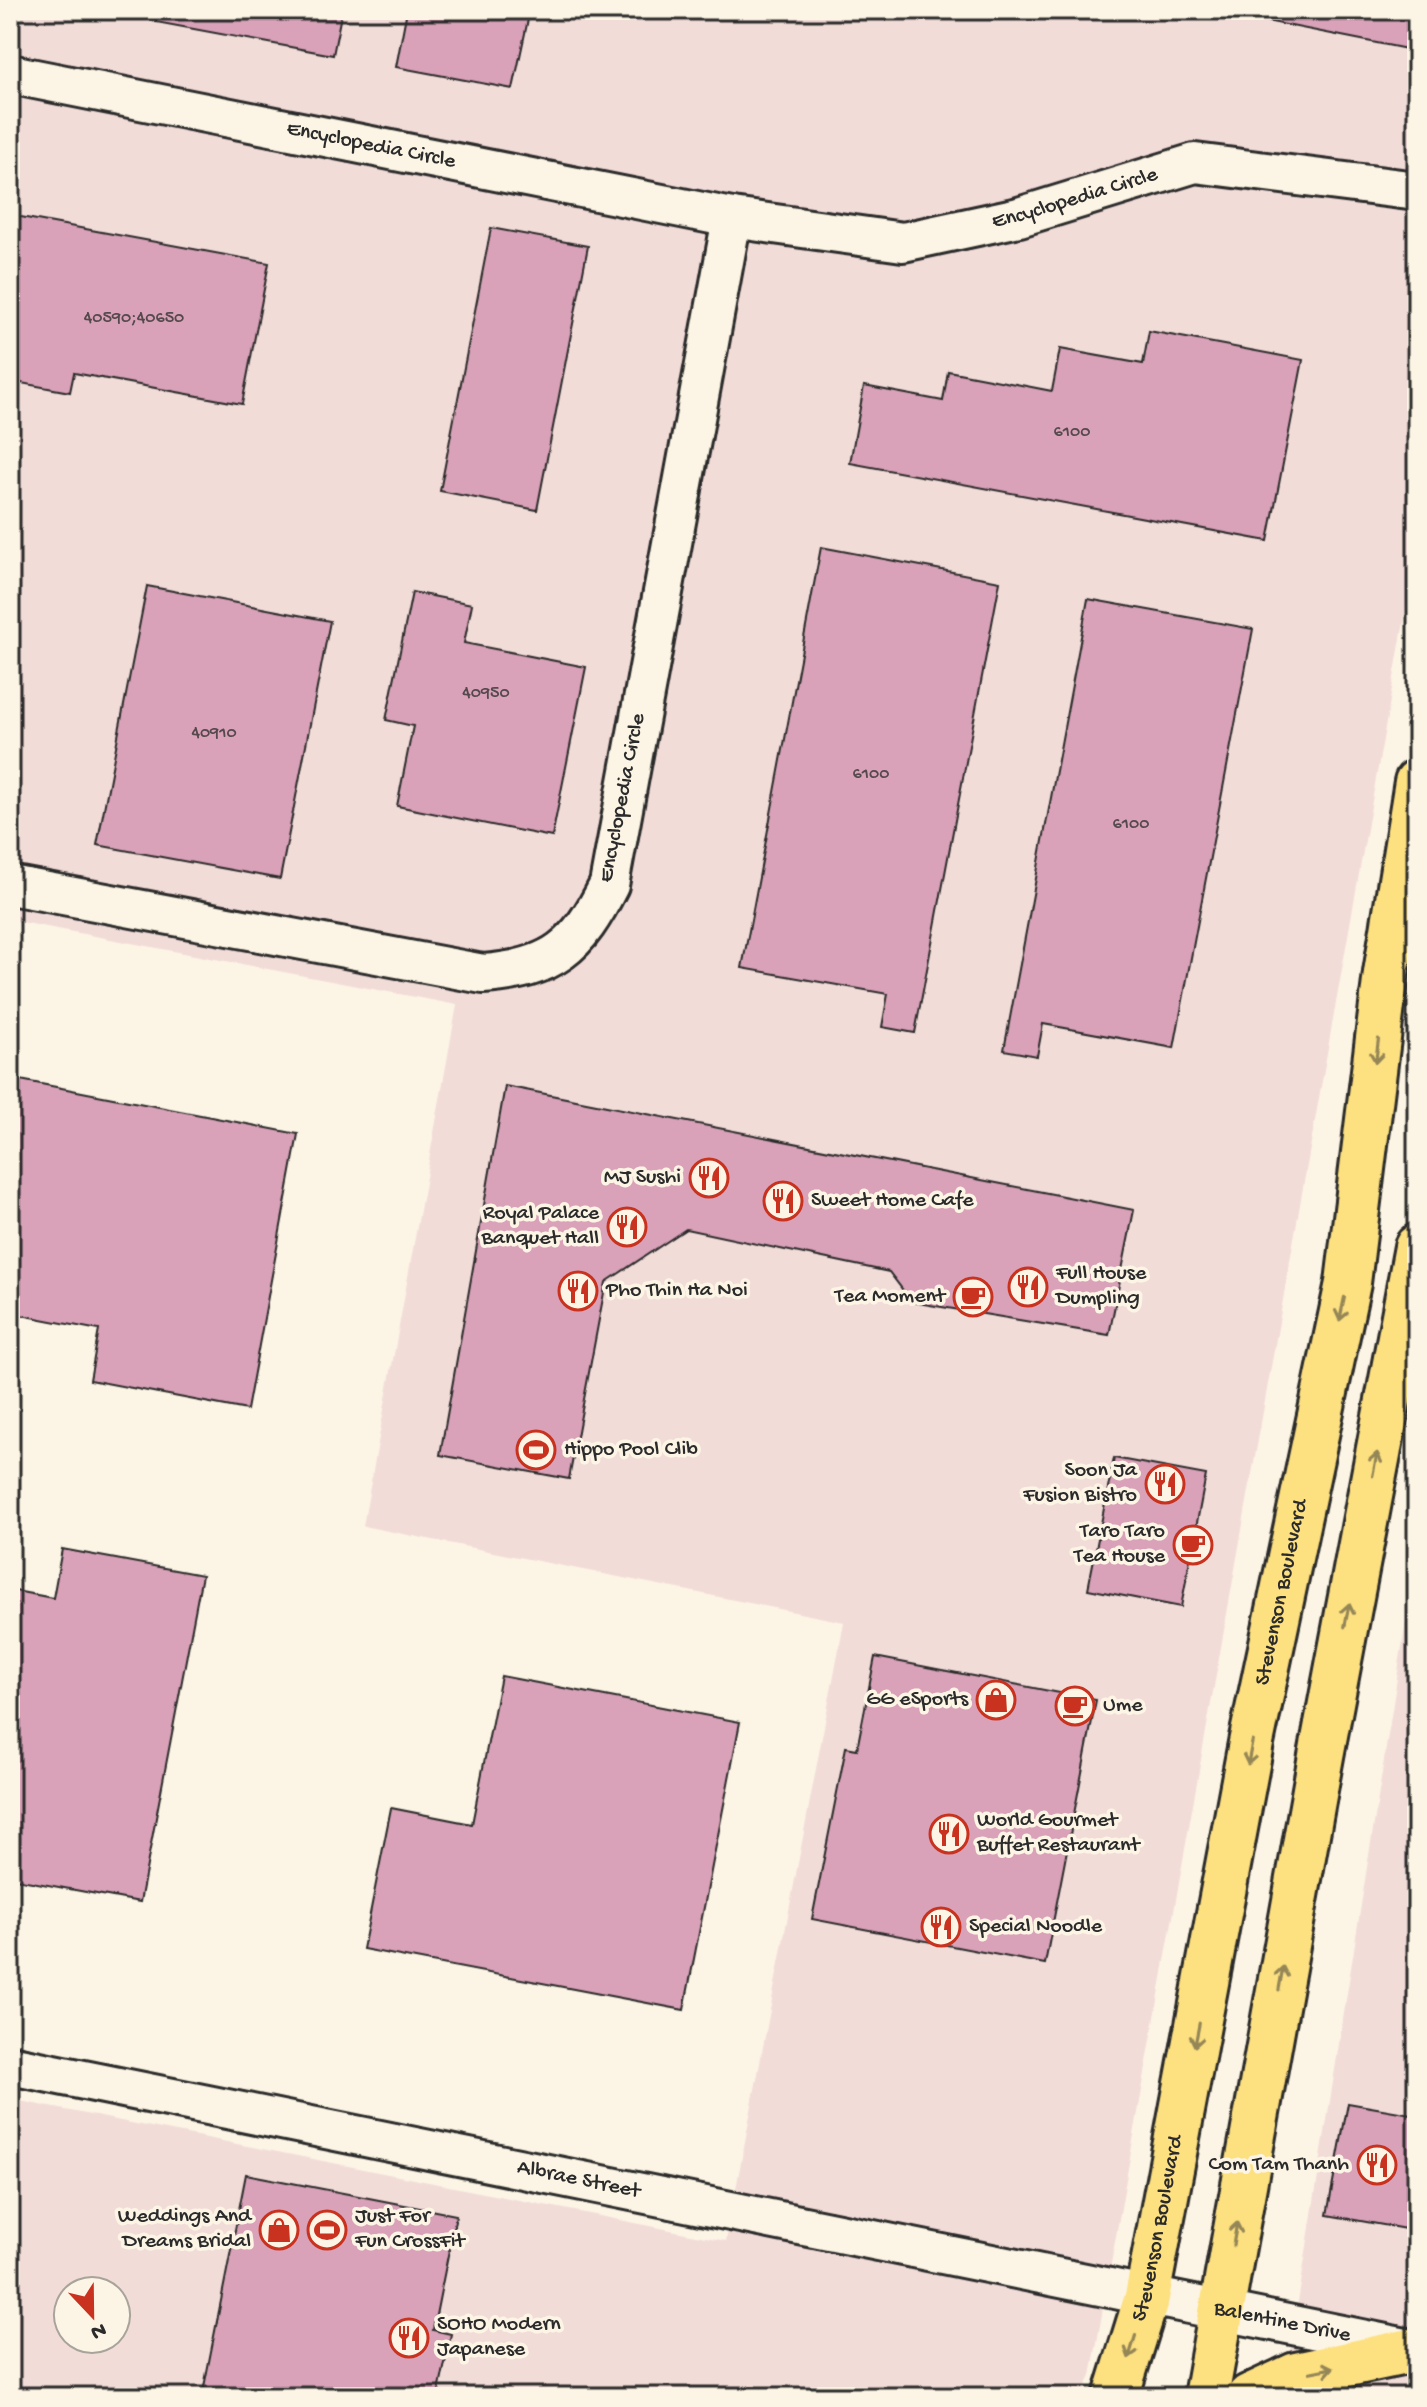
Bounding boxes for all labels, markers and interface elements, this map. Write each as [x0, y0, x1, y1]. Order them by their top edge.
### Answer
street label: Encyclopedia Circle [284, 116, 458, 176]
street label: Encyclopedia Circle [990, 162, 1162, 235]
house number: 40590;40650 [84, 308, 184, 329]
house number: 6100 [1054, 422, 1090, 443]
house number: 40950 [462, 683, 510, 704]
street label: Encyclopedia Circle [594, 711, 652, 885]
house number: 40910 [191, 723, 237, 744]
house number: 6100 [853, 764, 889, 785]
house number: 6100 [1113, 814, 1149, 835]
one-way arrow [1369, 1037, 1384, 1064]
restaurant icon: MJ Sushi [688, 1157, 730, 1199]
place label: MJ Sushi [604, 1165, 681, 1191]
restaurant icon: Sweet Home Cafe [762, 1180, 804, 1222]
place label: Sweet Home Cafe [811, 1188, 974, 1214]
place label: Royal Palace Banquet Hall [481, 1201, 600, 1252]
restaurant icon: Royal Palace Banquet Hall [606, 1206, 648, 1248]
place label: Full House Dumpling [1054, 1261, 1147, 1312]
restaurant icon: Full House Dumpling [1007, 1266, 1049, 1308]
restaurant icon: Pho Thin Ha Noi [557, 1270, 599, 1312]
cafe icon: Tea Moment [952, 1276, 994, 1318]
place label: Pho Thin Ha Noi [605, 1278, 748, 1304]
place label: Tea Moment [833, 1284, 947, 1310]
one-way arrow [1334, 1295, 1349, 1321]
sports icon: Hippo Pool Clib [515, 1429, 557, 1471]
place label: Hippo Pool Clib [564, 1437, 698, 1463]
one-way arrow [1369, 1452, 1384, 1477]
place label: Soon Ja Fusion Bistro [1022, 1458, 1138, 1509]
restaurant icon: Soon Ja Fusion Bistro [1144, 1463, 1186, 1505]
street label: Stevenson Boulevard [1250, 1495, 1315, 1688]
place label: Taro Taro Tea House [1072, 1519, 1166, 1570]
cafe icon: Taro Taro Tea House [1172, 1524, 1214, 1566]
one-way arrow [1341, 1603, 1356, 1628]
shop icon: GG eSports [975, 1679, 1017, 1721]
cafe icon: Ume [1054, 1685, 1096, 1727]
place label: GG eSports [866, 1687, 969, 1713]
place label: Ume [1103, 1693, 1143, 1719]
one-way arrow [1241, 1740, 1256, 1765]
place label: World Gourmet Buffet Restaurant [976, 1808, 1142, 1859]
restaurant icon: World Gourmet Buffet Restaurant [928, 1813, 970, 1855]
restaurant icon: Special Noodle [920, 1906, 962, 1948]
place label: Special Noodle [969, 1914, 1103, 1940]
one-way arrow [1274, 1966, 1289, 1991]
one-way arrow [1188, 2022, 1203, 2047]
street label: Stevenson Boulevard [1127, 2131, 1190, 2325]
restaurant icon: Com Tam Thanh [1356, 2144, 1398, 2186]
place label: Com Tam Thanh [1209, 2152, 1349, 2178]
street label: Albrae Street [515, 2155, 644, 2206]
place label: Weddings And Dreams Bridal [118, 2204, 253, 2255]
place label: Just For Fun CrossFit [354, 2204, 467, 2255]
shop icon: Weddings And Dreams Bridal [258, 2209, 300, 2251]
sports icon: Just For Fun CrossFit [306, 2209, 348, 2251]
one-way arrow [1229, 2222, 1244, 2247]
north arrow [52, 2275, 132, 2355]
street label: Balentine Drive [1210, 2296, 1353, 2350]
place label: SOHO Modern Japanese [437, 2312, 561, 2363]
text: N [86, 2315, 110, 2345]
restaurant icon: SOHO Modern Japanese [388, 2317, 430, 2359]
one-way arrow [1123, 2334, 1138, 2359]
one-way arrow [1309, 2362, 1334, 2377]

